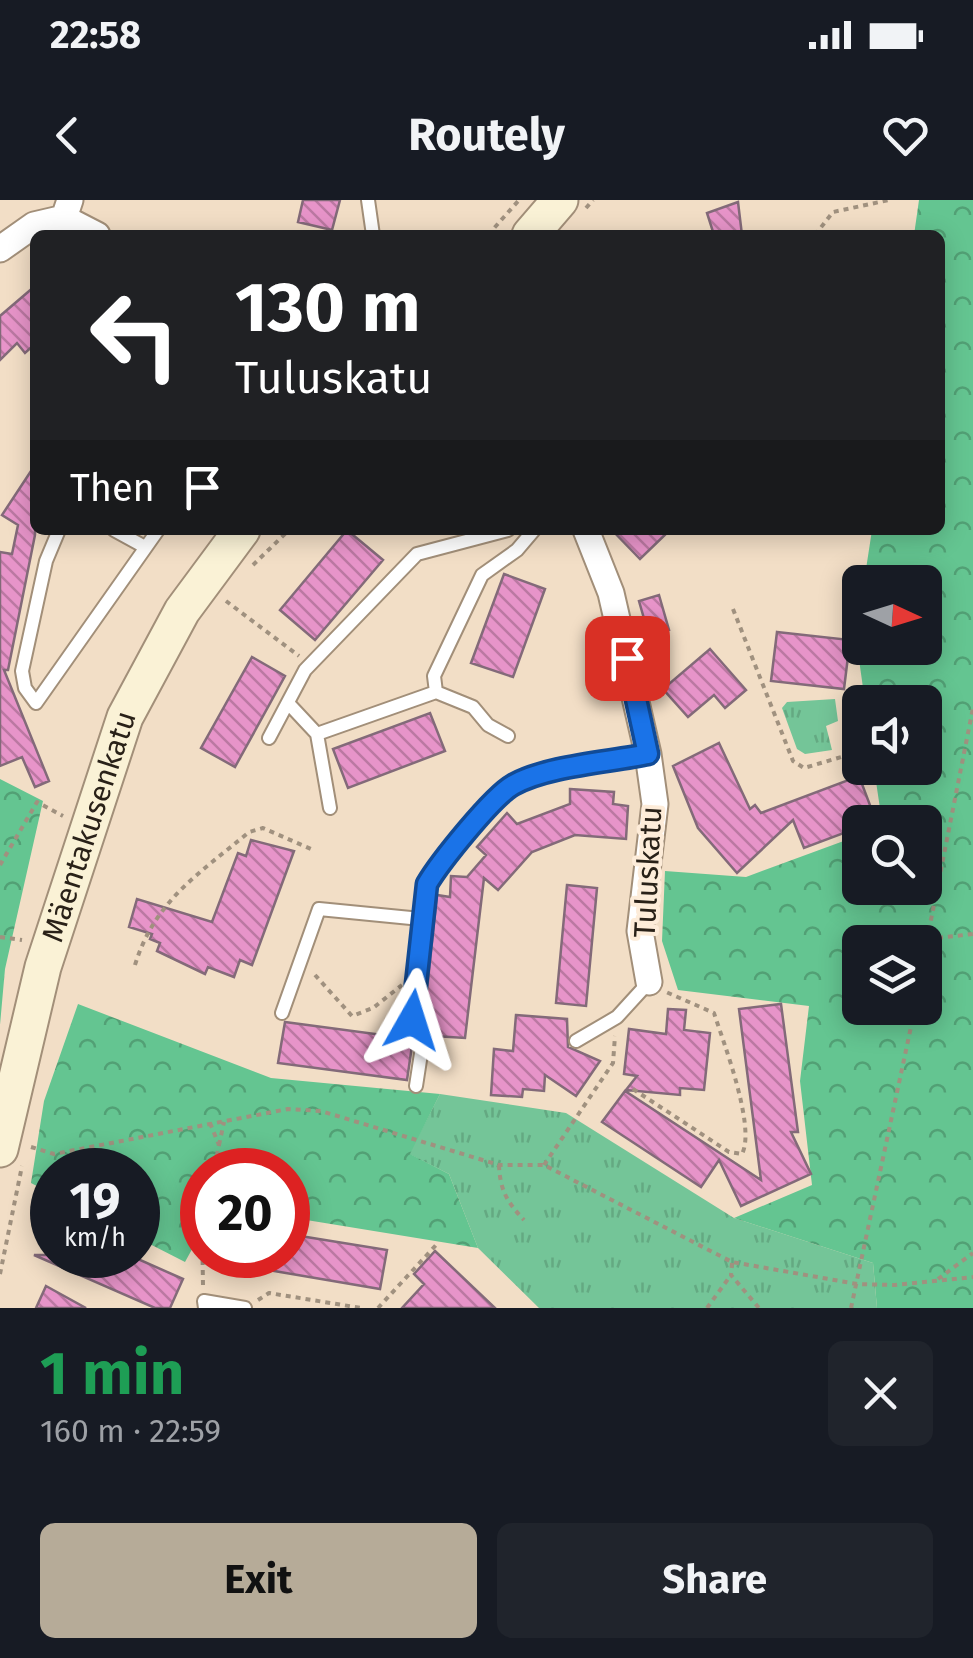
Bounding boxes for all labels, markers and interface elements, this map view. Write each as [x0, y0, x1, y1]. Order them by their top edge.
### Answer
text: 22:58 [50, 12, 141, 58]
icon: back [40, 108, 95, 163]
text: Routely [408, 108, 565, 162]
icon: heart [878, 108, 933, 163]
text: 130 m [235, 266, 421, 350]
icon: left [70, 270, 200, 400]
text: Tuluskatu [235, 351, 432, 405]
icon: arrive [175, 460, 230, 515]
text: Then [70, 465, 155, 511]
north arrow [842, 565, 942, 665]
map controls [842, 565, 942, 1025]
pin [585, 616, 670, 701]
icon: arrive [600, 631, 655, 686]
button: sound [842, 685, 942, 785]
street label: Mäentakusenkatu [35, 706, 144, 946]
street label: Tuluskatu [627, 805, 669, 939]
button: search [842, 805, 942, 905]
button: layers [842, 925, 942, 1025]
position arrow [360, 968, 464, 1072]
speed limit sign: 20 [180, 1148, 310, 1278]
text: 19 [69, 1171, 121, 1231]
text: km/h [64, 1223, 126, 1253]
text: 1 min [40, 1338, 184, 1410]
button: close [828, 1341, 933, 1446]
text: 160 m · 22:59 [40, 1412, 221, 1450]
button: Exit [40, 1523, 477, 1638]
button: Share [497, 1523, 933, 1638]

